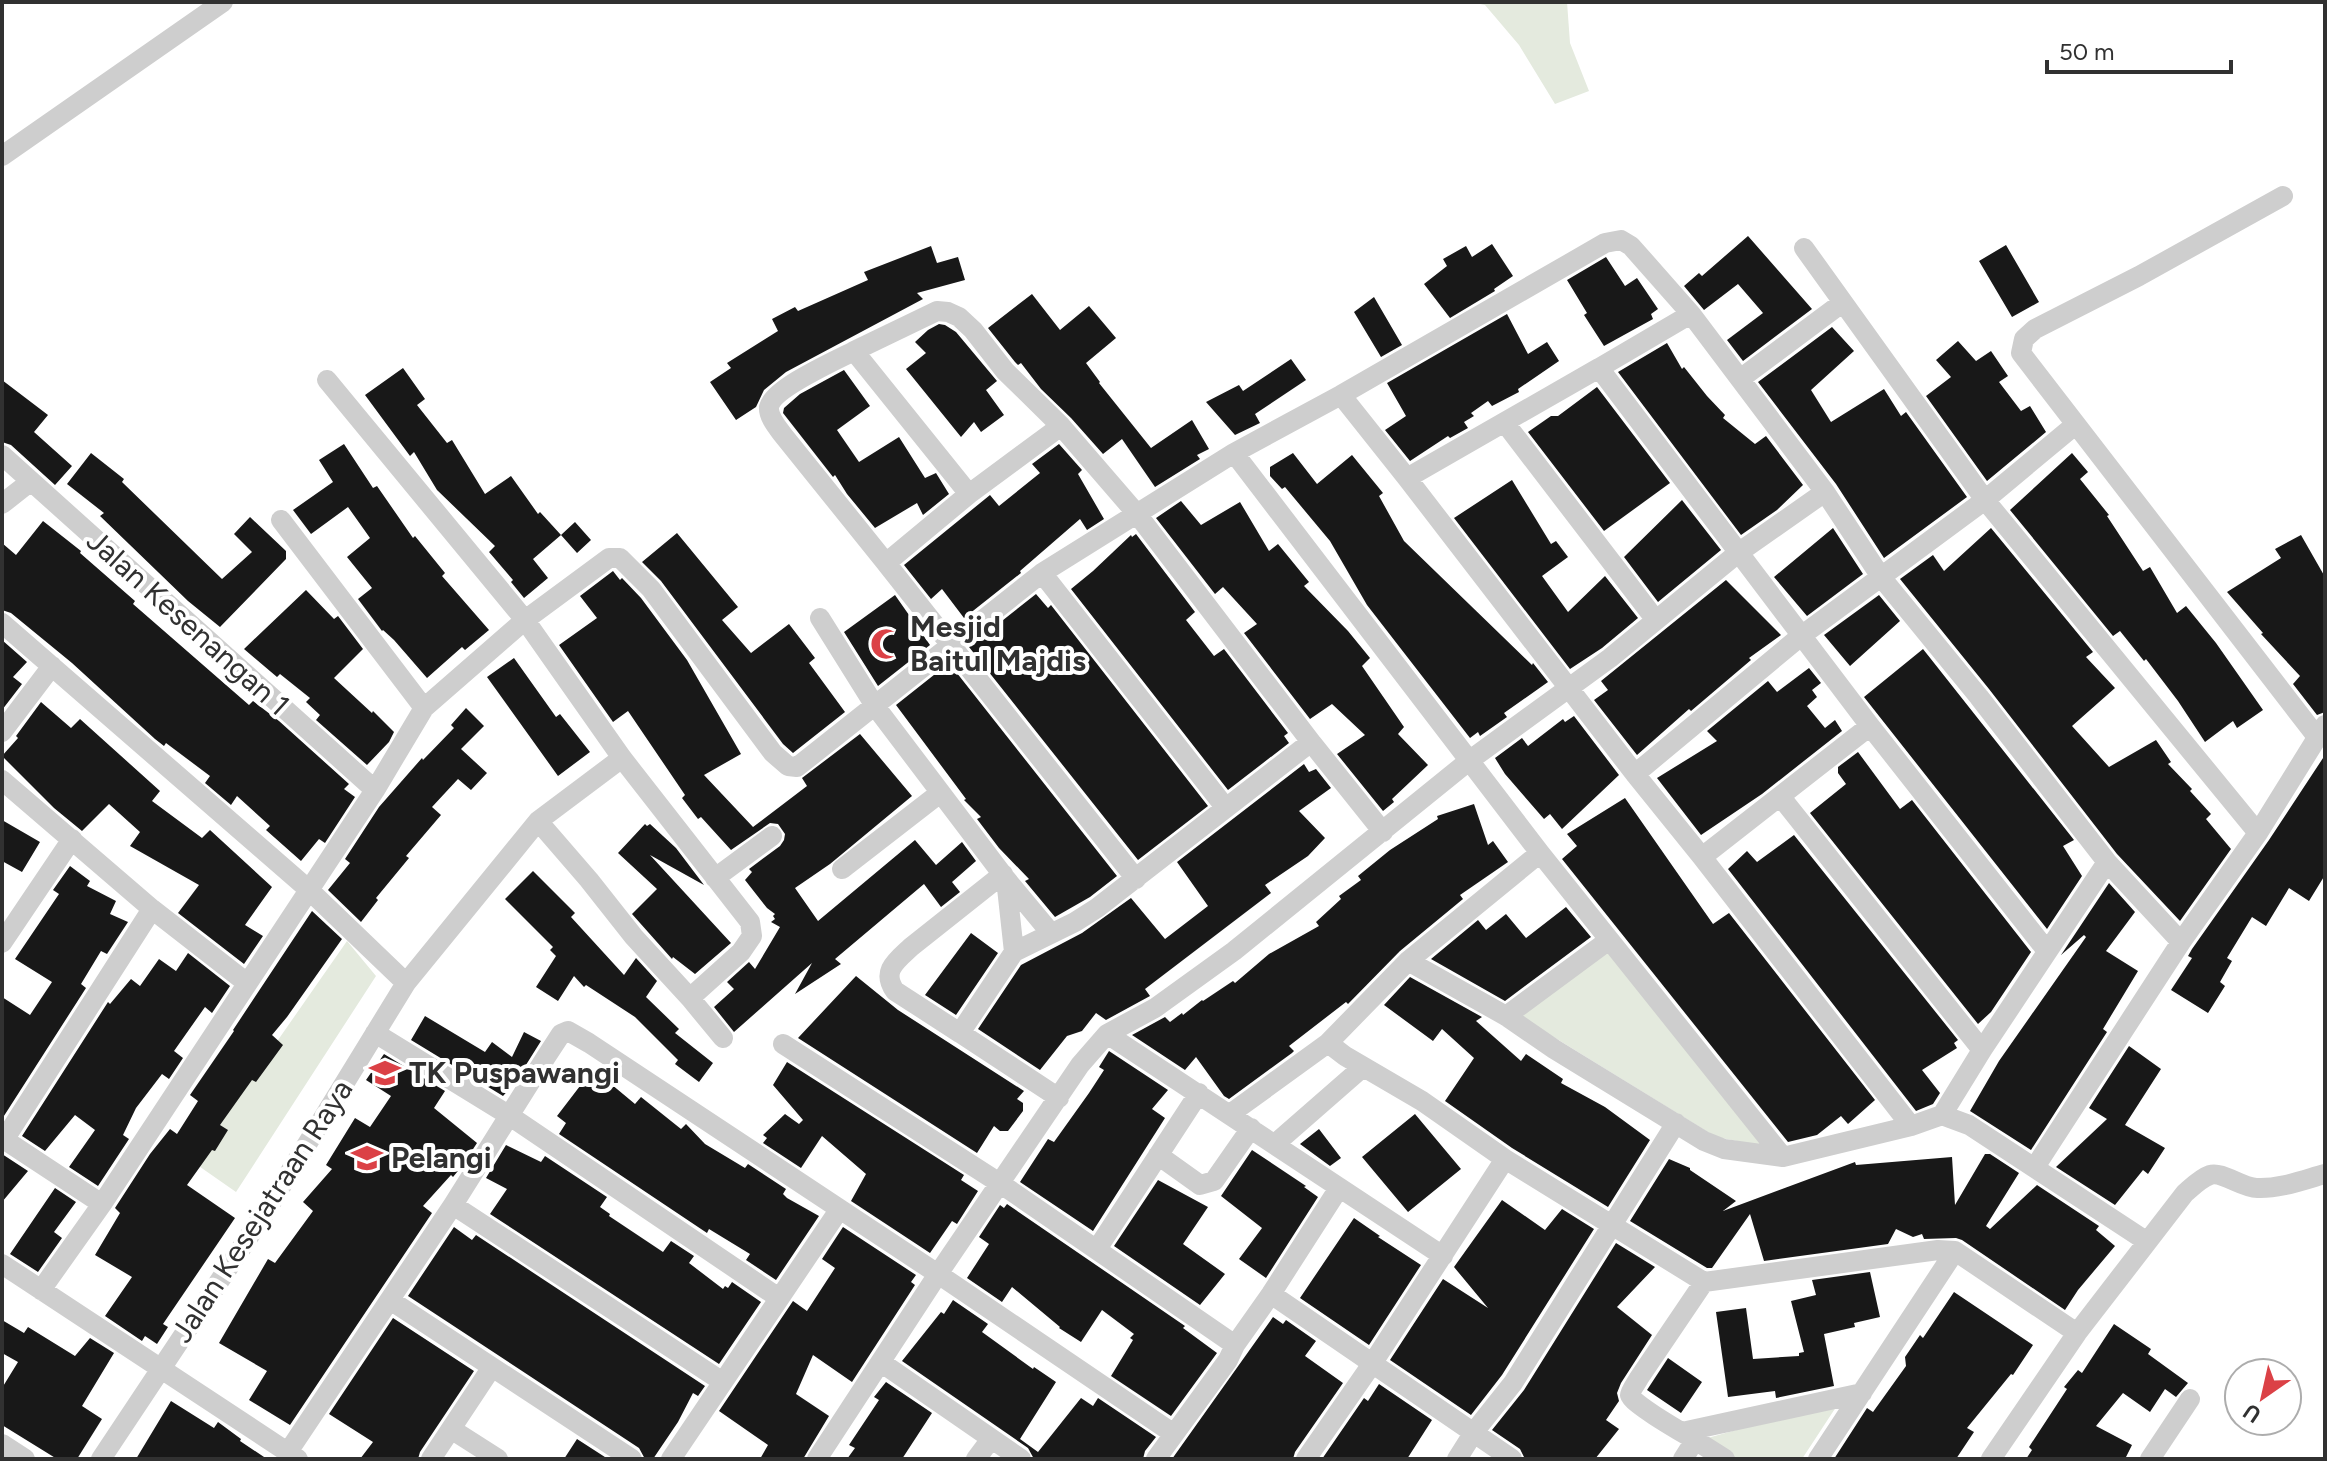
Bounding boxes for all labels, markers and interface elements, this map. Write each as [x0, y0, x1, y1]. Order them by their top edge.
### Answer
scale bar [2047, 24, 2231, 74]
text: 50 m [2059, 37, 2115, 66]
street label: Jalan Kesenangan 1 [79, 522, 297, 723]
place label: Mesjid Baitul Majdis [910, 608, 1086, 679]
mosque icon: Mesjid Baitul Majdis [869, 627, 903, 661]
place label: TK Puspawangi [409, 1054, 620, 1091]
school or university icon: TK Puspawangi [368, 1056, 402, 1090]
street label: Jalan Kesejatraan Raya [163, 1072, 360, 1349]
place label: Pelangi [391, 1139, 492, 1176]
school or university icon: Pelangi [350, 1141, 384, 1175]
north arrow [2223, 1357, 2303, 1437]
text: U [2238, 1398, 2266, 1429]

